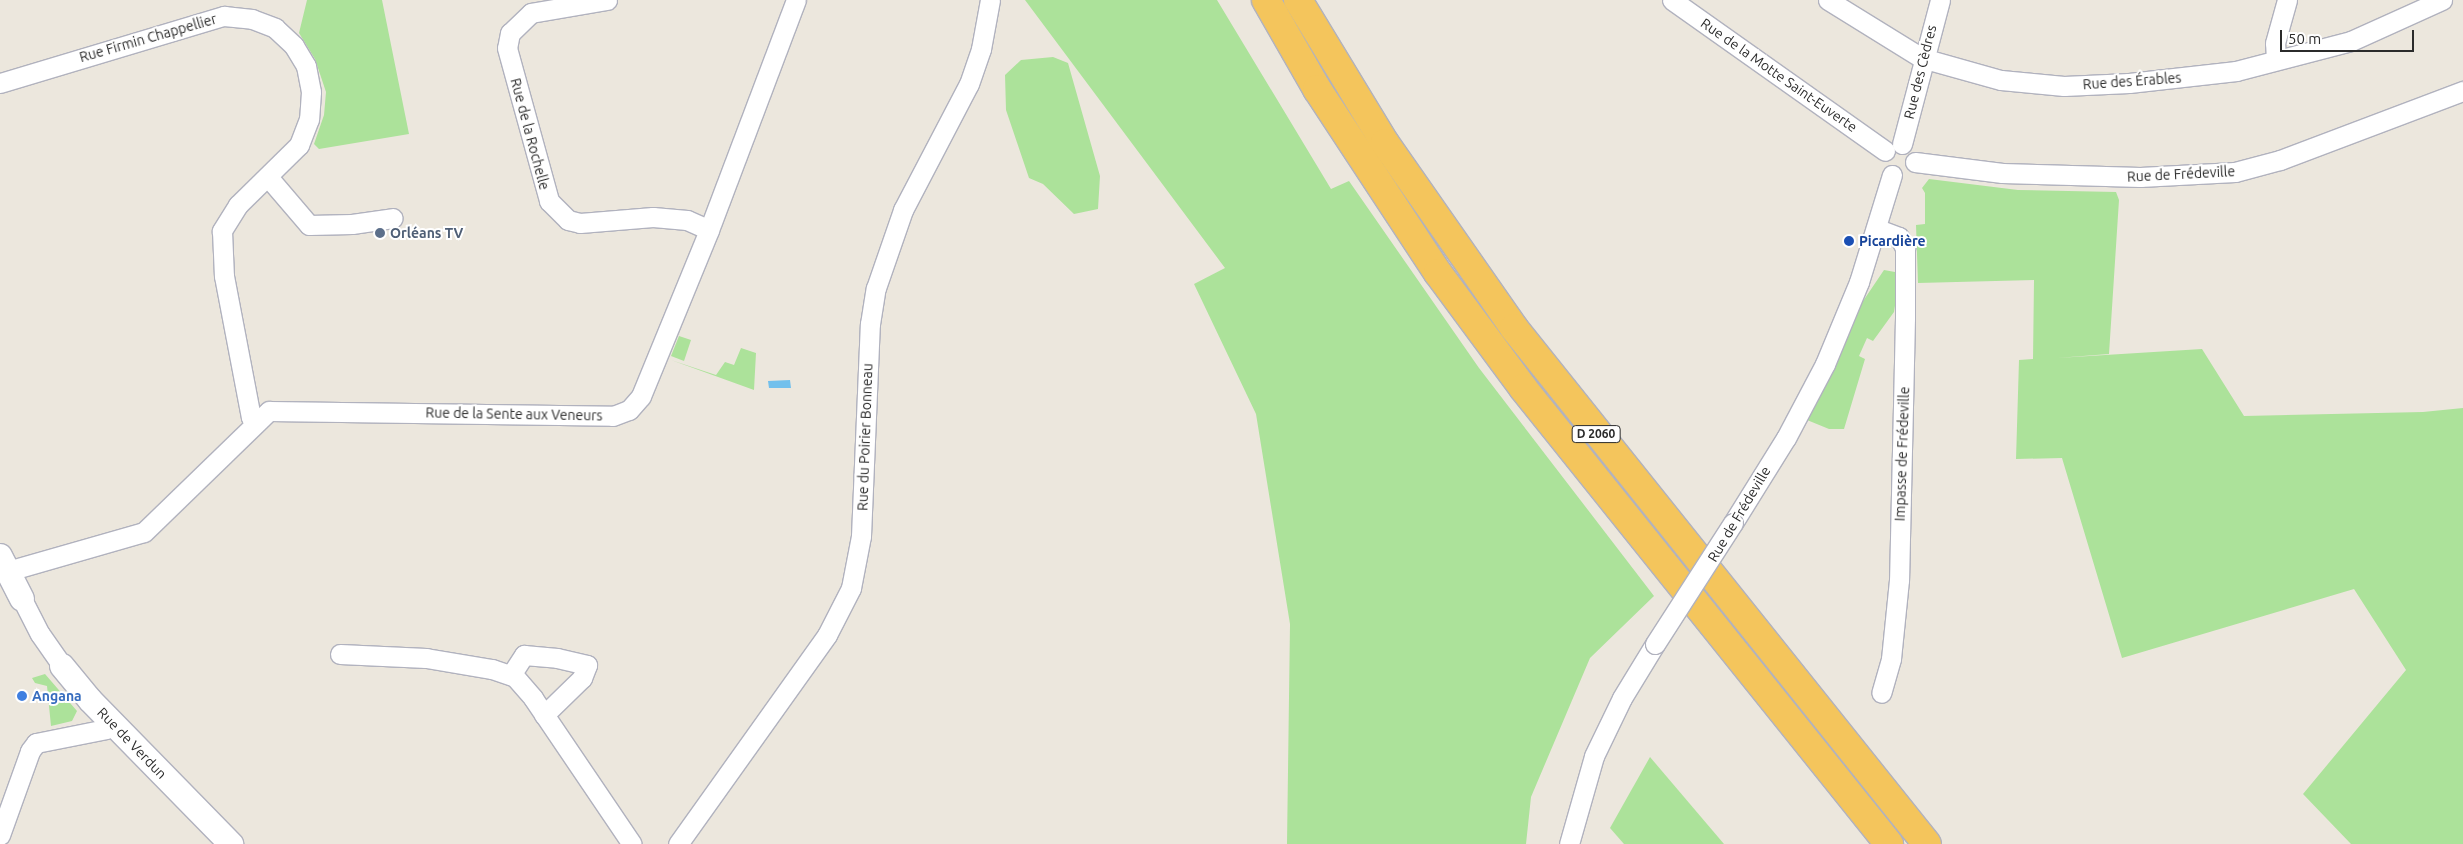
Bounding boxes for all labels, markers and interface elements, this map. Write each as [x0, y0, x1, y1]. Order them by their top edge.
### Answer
street label: Rue Firmin Chappellier [77, 10, 219, 66]
street label: Rue de la Motte Saint-Euverte [1698, 14, 1860, 136]
scale bar [2283, 20, 2417, 52]
street label: Rue des Cèdres [1900, 23, 1940, 121]
text: 50 m [2288, 30, 2321, 47]
street label: Rue des Érables [2082, 69, 2182, 93]
street label: Rue de la Rochelle [507, 76, 553, 192]
street label: Rue de Frédeville [2127, 163, 2235, 185]
place label: Orléans TV [390, 225, 463, 241]
marker: Orléans TV [374, 227, 386, 239]
place label: Picardière [1859, 233, 1926, 249]
marker: Picardière [1843, 235, 1855, 247]
street label: Rue du Poirier Bonneau [854, 363, 876, 511]
street label: Impasse de Frédeville [1891, 386, 1913, 522]
street label: Rue de la Sente aux Veneurs [425, 404, 603, 424]
road number: D 2060 [1571, 424, 1621, 444]
street label: Rue de Frédeville [1704, 463, 1774, 565]
place label: Angana [32, 688, 82, 704]
marker: Angana [16, 690, 28, 702]
street label: Rue de Verdun [94, 704, 170, 782]

